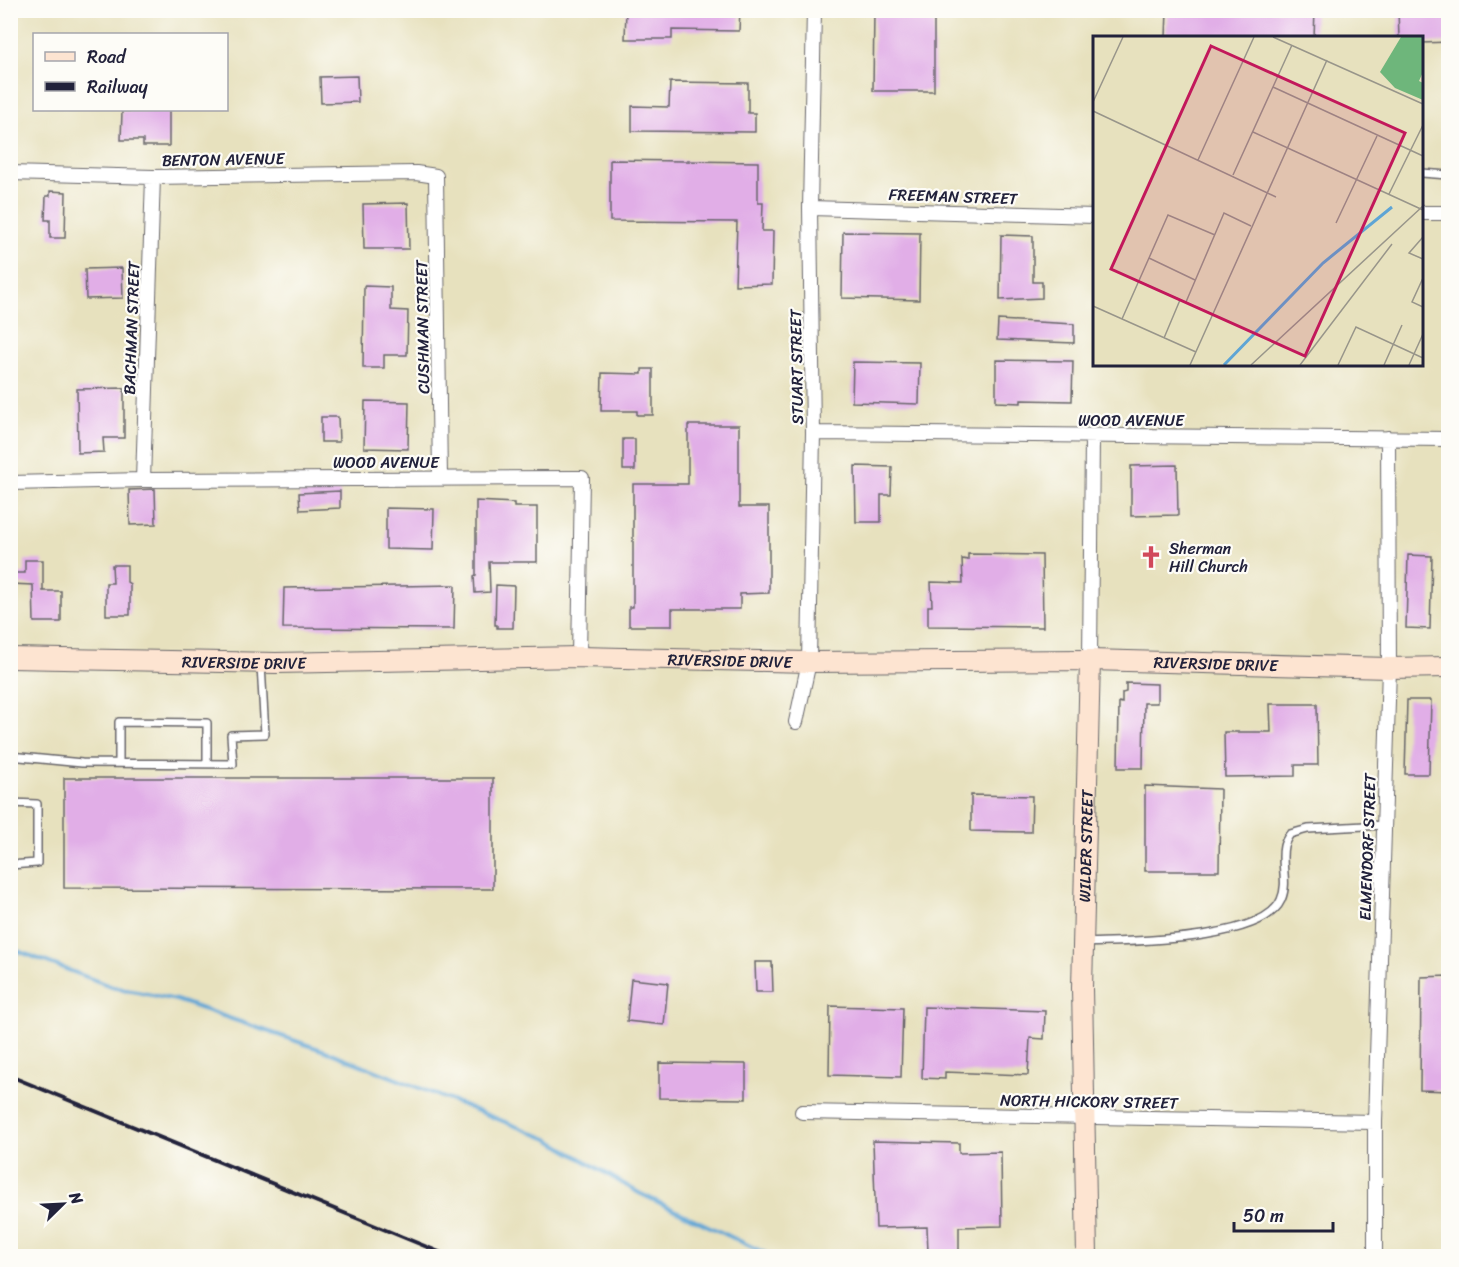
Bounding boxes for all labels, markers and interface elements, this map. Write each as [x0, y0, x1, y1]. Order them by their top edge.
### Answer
legend [33, 33, 228, 111]
inset map [1093, 36, 1423, 366]
text: Road [87, 41, 127, 73]
text: Railway [87, 71, 149, 103]
street label: BENTON AVENUE [162, 144, 286, 175]
street label: FREEMAN STREET [888, 180, 1019, 213]
street label: CUSHMAN STREET [407, 259, 438, 394]
street label: BACHMAN STREET [115, 260, 148, 395]
street label: STUART STREET [781, 308, 812, 425]
street label: WOOD AVENUE [1078, 406, 1185, 435]
street label: WOOD AVENUE [333, 448, 440, 477]
place label: Sherman Hill Church [1169, 534, 1248, 581]
church icon: Sherman Hill Church [1138, 544, 1164, 570]
street label: RIVERSIDE DRIVE [667, 645, 793, 677]
street label: RIVERSIDE DRIVE [182, 647, 308, 678]
street label: RIVERSIDE DRIVE [1153, 648, 1279, 680]
street label: ELMENDORF STREET [1350, 772, 1385, 921]
street label: WILDER STREET [1070, 788, 1102, 903]
street label: NORTH HICKORY STREET [1000, 1085, 1179, 1118]
north arrow [33, 1174, 93, 1234]
text: N [60, 1186, 92, 1210]
scale bar [1234, 1195, 1333, 1233]
text: 50 m [1243, 1200, 1284, 1232]

